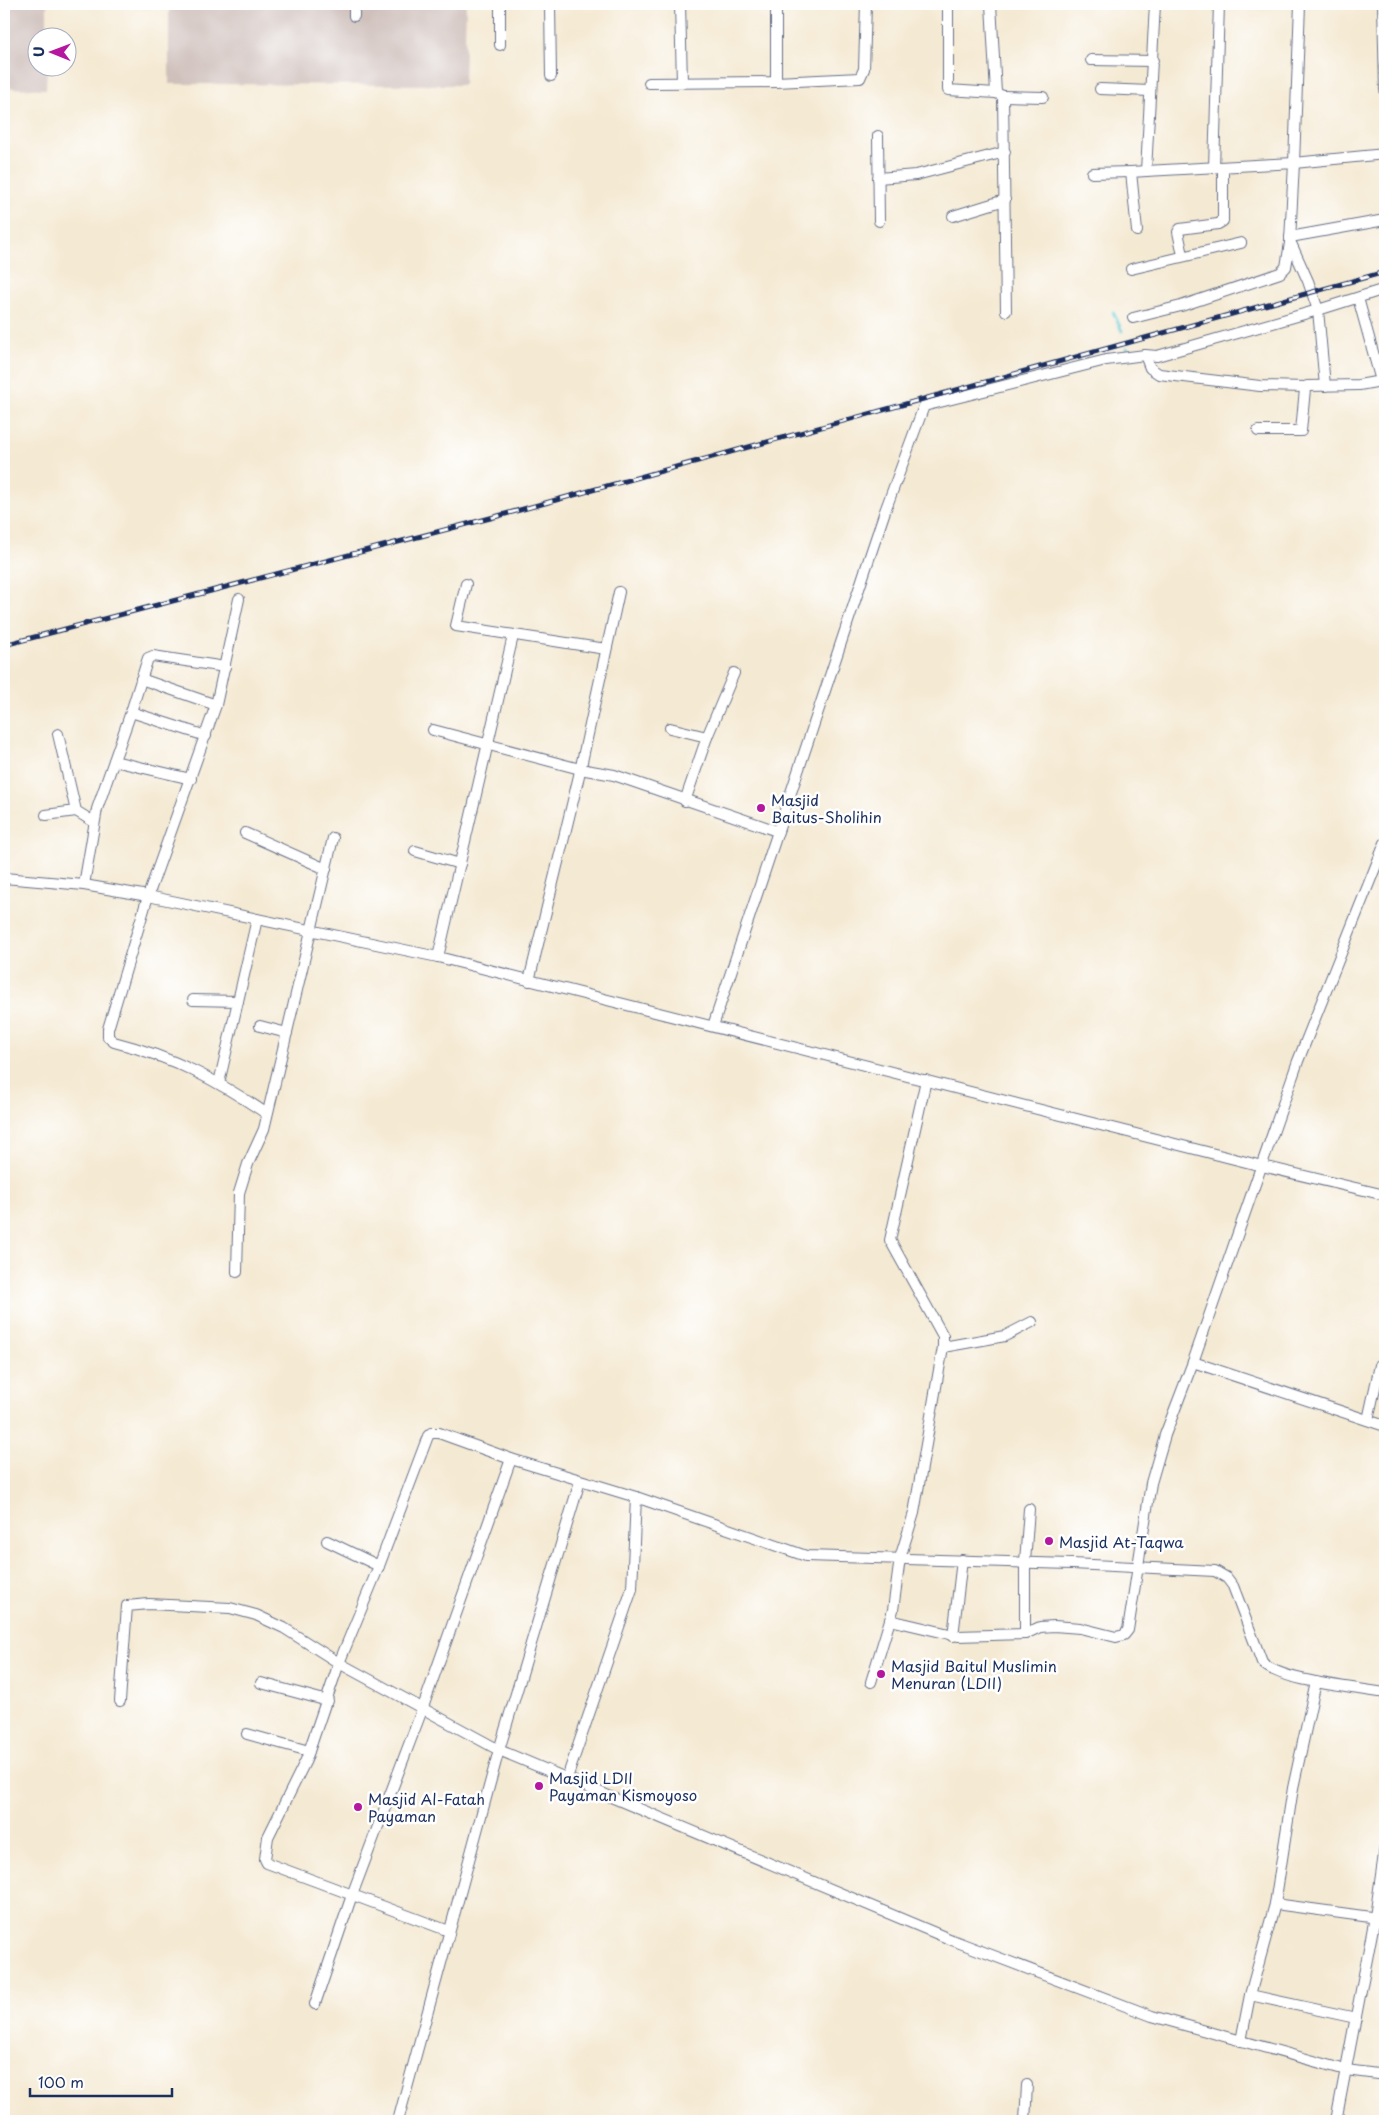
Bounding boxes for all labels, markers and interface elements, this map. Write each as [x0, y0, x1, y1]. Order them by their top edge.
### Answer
north arrow [28, 28, 78, 78]
text: U [28, 46, 49, 57]
place label: Masjid Baitus-Sholihin [771, 788, 882, 828]
marker: Masjid Baitus-Sholihin [755, 802, 767, 814]
place label: Masjid At-Taqwa [1059, 1530, 1184, 1553]
marker: Masjid At-Taqwa [1043, 1535, 1055, 1547]
place label: Masjid Baitul Muslimin Menuran (LDII) [891, 1654, 1057, 1694]
marker: Masjid Baitul Muslimin Menuran (LDII) [875, 1668, 887, 1680]
place label: Masjid LDII Payaman Kismoyoso [549, 1766, 697, 1806]
marker: Masjid LDII Payaman Kismoyoso [533, 1780, 545, 1792]
place label: Masjid Al-Fatah Payaman [368, 1787, 485, 1827]
marker: Masjid Al-Fatah Payaman [352, 1801, 364, 1813]
scale bar [30, 2065, 172, 2097]
text: 100 m [38, 2070, 84, 2093]

